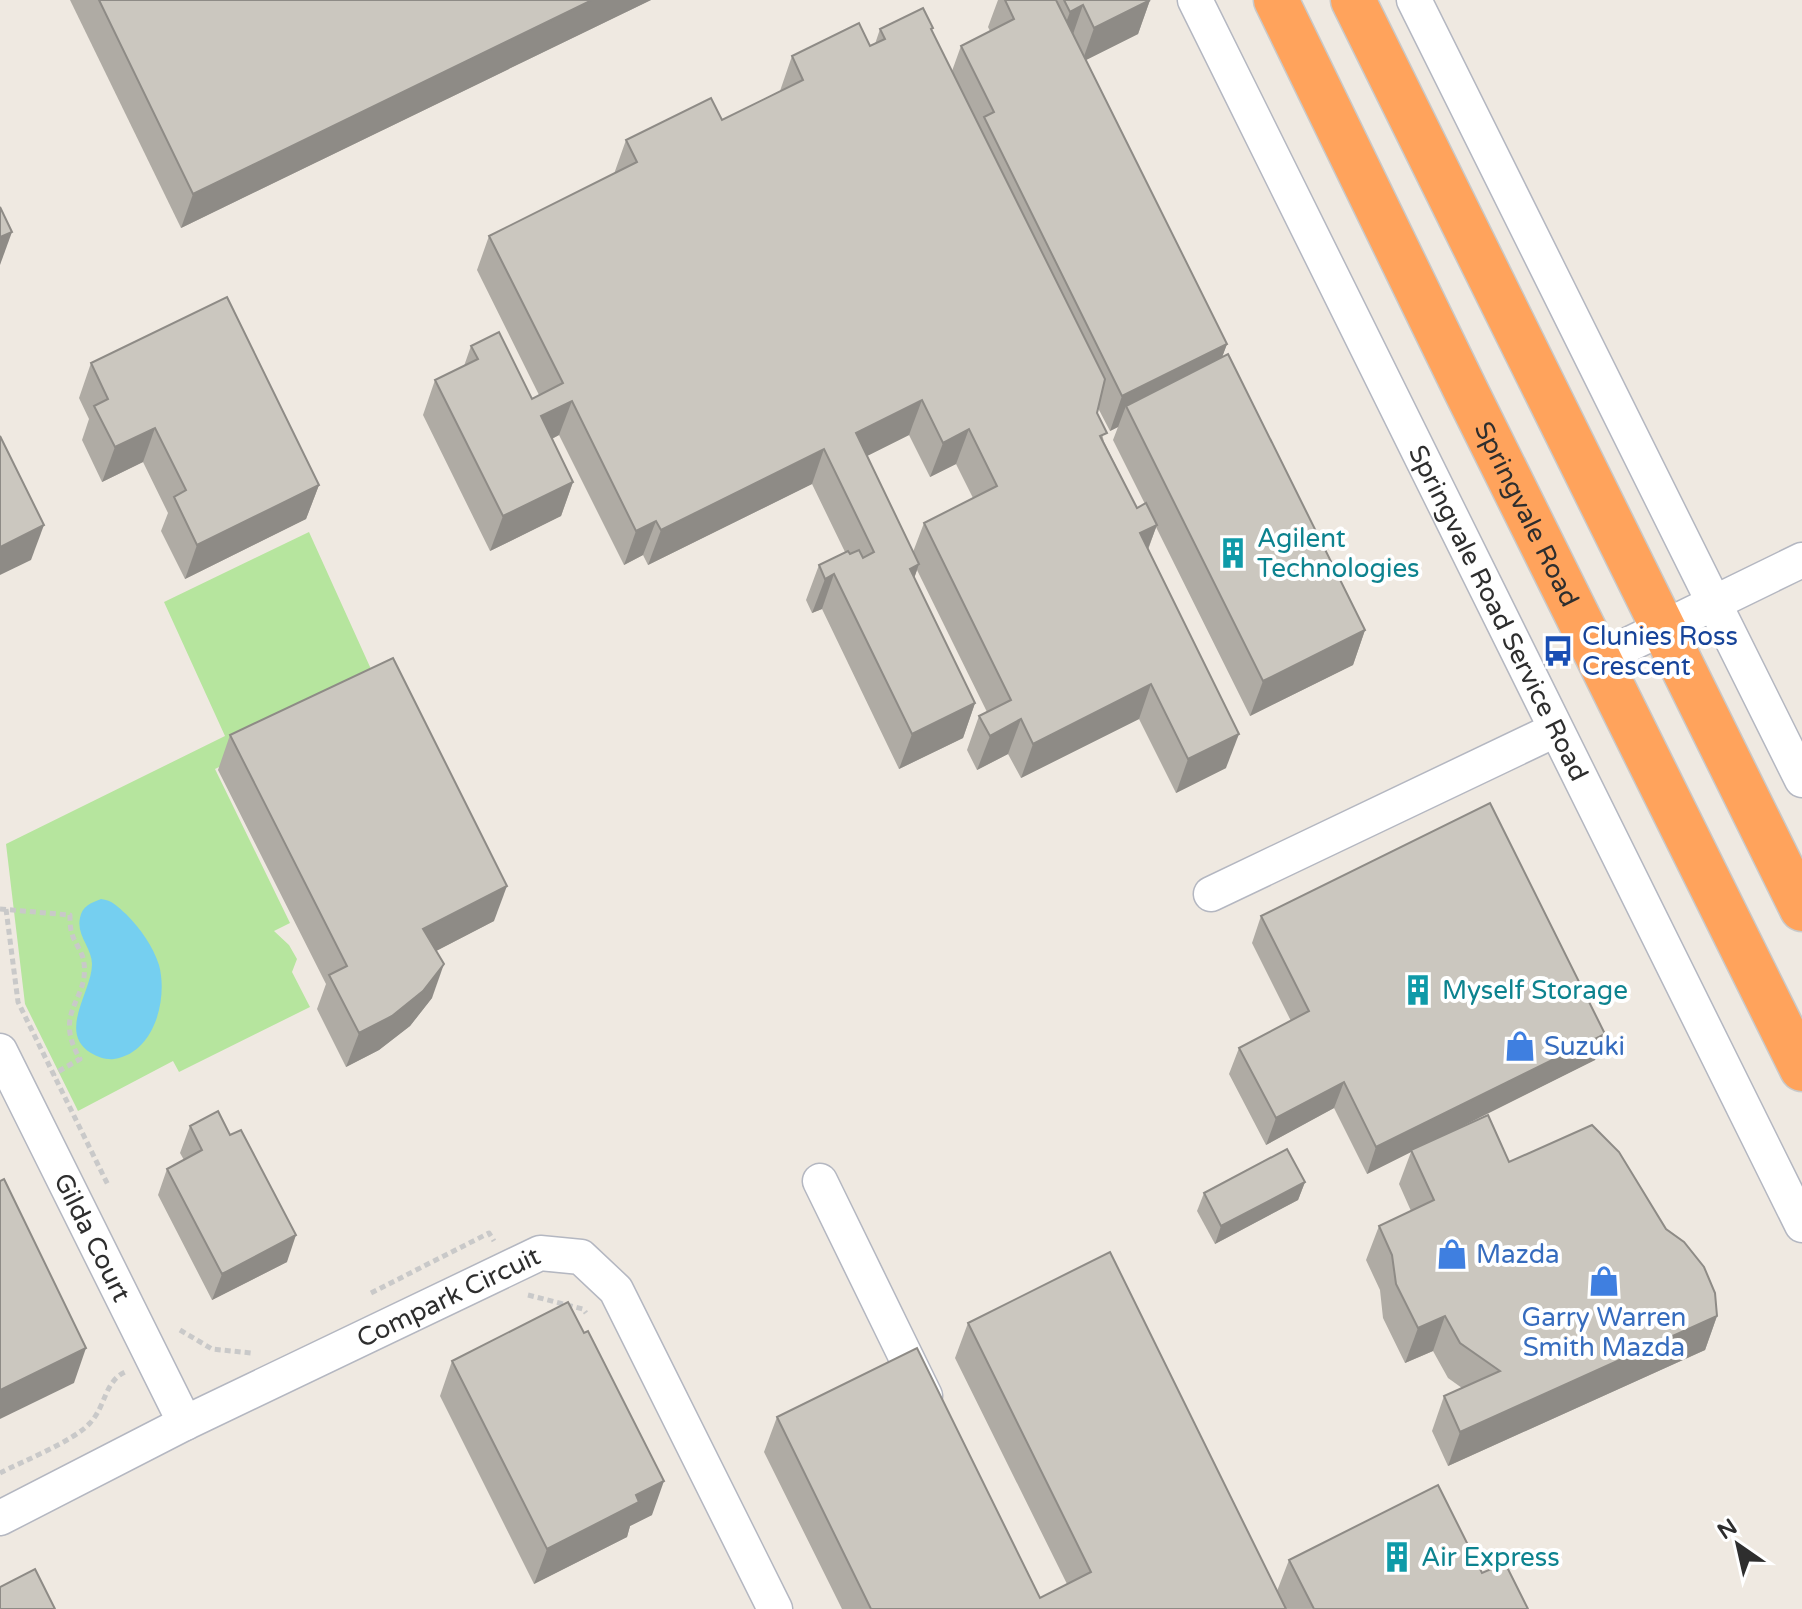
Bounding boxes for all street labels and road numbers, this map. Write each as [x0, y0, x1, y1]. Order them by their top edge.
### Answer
street label: Springvale Road [1468, 416, 1586, 612]
street label: Springvale Road Service Road [1402, 440, 1595, 786]
street label: Gilda Court [48, 1168, 138, 1307]
street label: Compark Circuit [352, 1240, 545, 1354]

